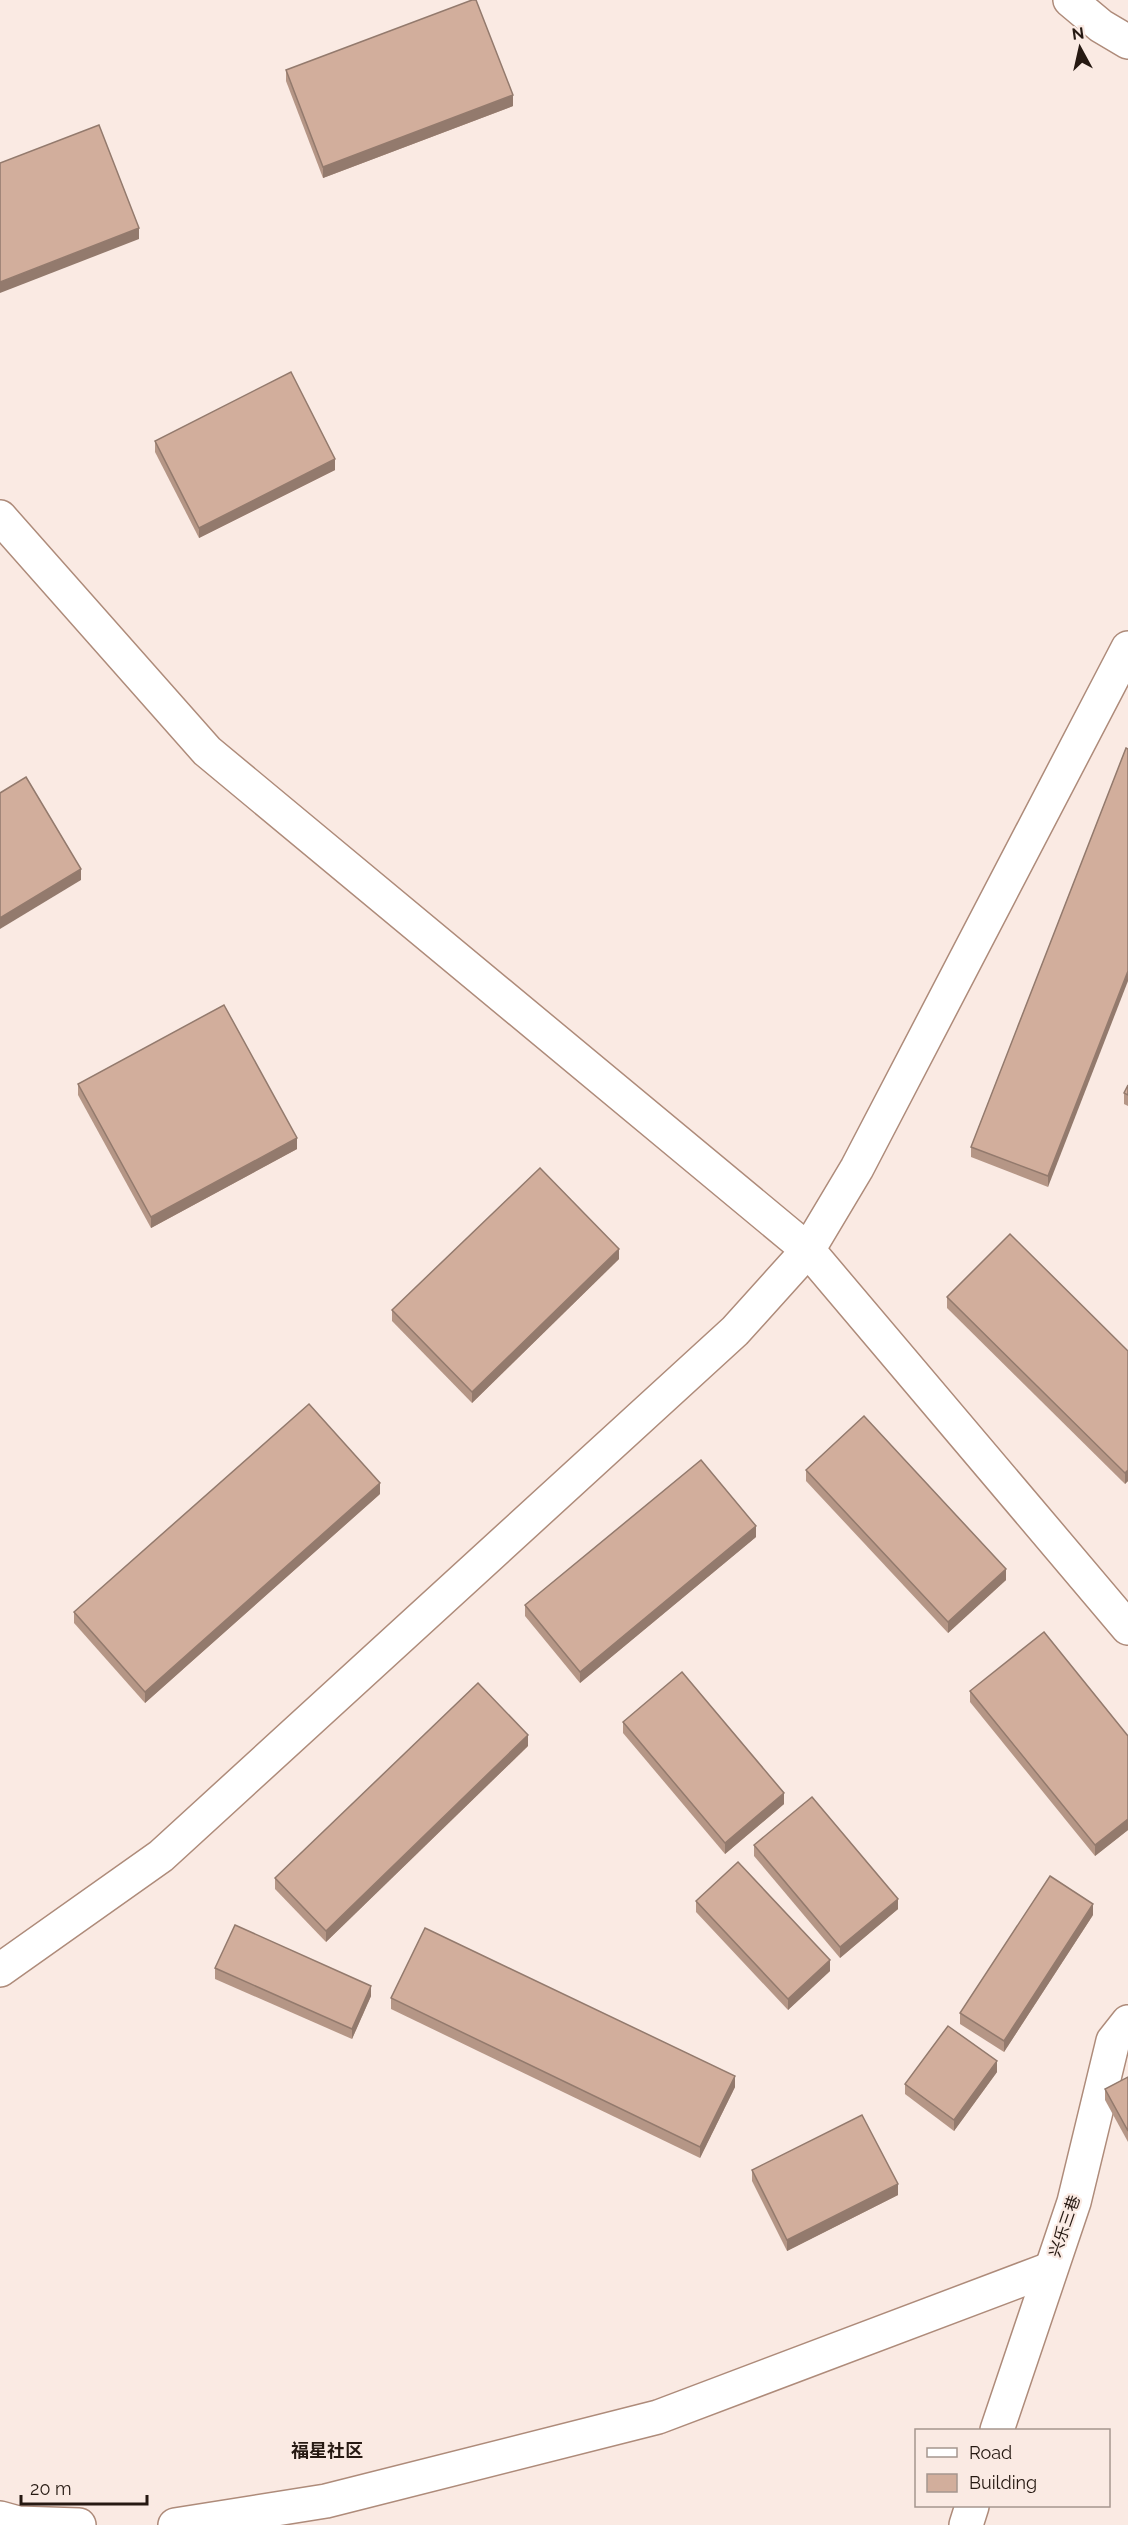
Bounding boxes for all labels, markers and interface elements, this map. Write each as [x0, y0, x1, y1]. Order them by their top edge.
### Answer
north arrow [1050, 18, 1110, 78]
text: N [1071, 23, 1085, 44]
street label: 兴乐三巷 [1045, 2193, 1084, 2260]
legend [915, 2429, 1110, 2507]
district label: 福星社区 [291, 2440, 363, 2461]
text: Road [969, 2442, 1012, 2463]
scale bar [21, 2468, 147, 2506]
text: Building [969, 2472, 1037, 2493]
text: 20 m [30, 2478, 72, 2499]

